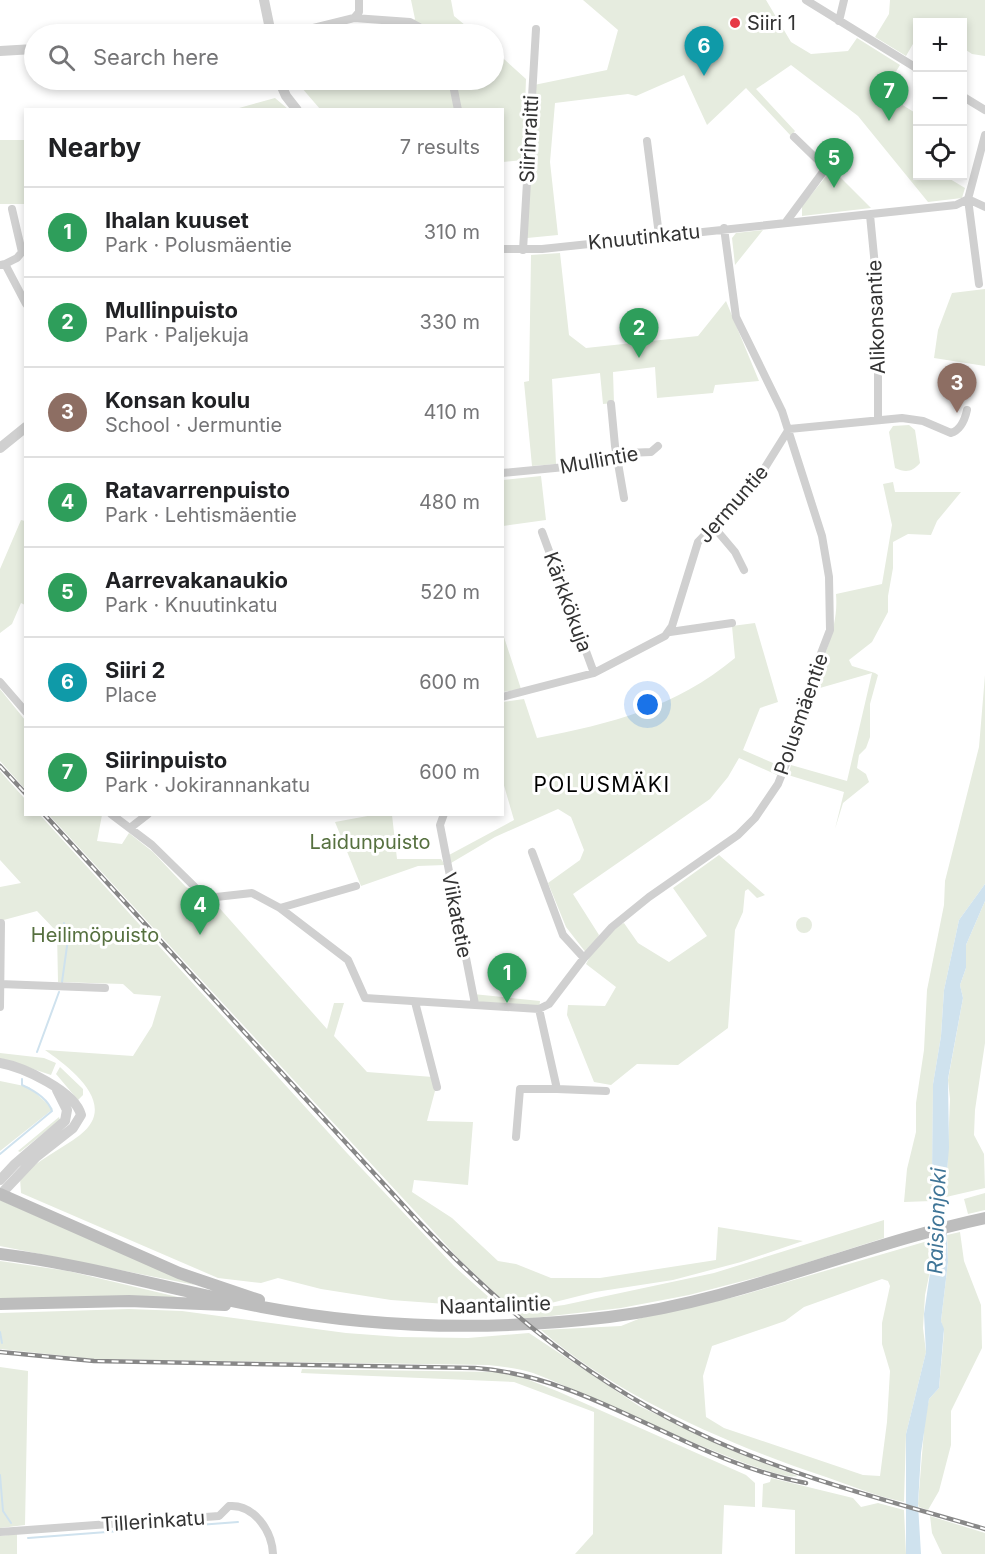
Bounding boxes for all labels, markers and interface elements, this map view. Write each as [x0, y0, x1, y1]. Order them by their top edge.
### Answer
place label: Siiri 1 [747, 11, 796, 35]
marker: Siiri 1 [728, 16, 742, 30]
map controls [913, 18, 967, 180]
button: + [913, 18, 967, 72]
search box [24, 24, 504, 90]
pin: 6 [684, 26, 724, 76]
icon: search [45, 41, 78, 74]
text: Search here [93, 44, 219, 70]
pin: 7 [870, 72, 908, 121]
button: − [913, 72, 967, 126]
street label: Siirinraitti [515, 94, 543, 184]
button: locate [913, 126, 967, 180]
text: Nearby [48, 132, 141, 163]
text: 7 results [400, 135, 480, 159]
pin: 5 [814, 138, 854, 188]
text: Ihalan kuuset [105, 207, 249, 233]
street label: Knuutinkatu [587, 219, 701, 255]
text: 1 [63, 220, 72, 244]
text: 310 m [424, 220, 480, 244]
text: Park · Polusmäentie [105, 233, 292, 257]
street label: Alikonsantie [862, 259, 890, 375]
text: Mullinpuisto [105, 297, 238, 323]
pin: 2 [620, 308, 658, 358]
text: 2 [61, 310, 74, 334]
text: 330 m [420, 310, 480, 334]
text: Park · Paljekuja [105, 323, 249, 347]
pin: 3 [938, 364, 976, 413]
text: Konsan koulu [105, 387, 250, 413]
text: 3 [61, 400, 74, 424]
text: 410 m [424, 400, 480, 424]
text: School · Jermuntie [105, 413, 282, 437]
street label: Mullintie [558, 441, 640, 479]
street label: Jermuntie [693, 460, 773, 548]
text: Ratavarrenpuisto [105, 477, 290, 503]
text: 4 [61, 490, 74, 514]
text: 480 m [419, 490, 480, 514]
text: Park · Lehtismäentie [105, 503, 297, 527]
street label: Kärkkökuja [539, 549, 597, 655]
text: Aarrevakanaukio [105, 567, 288, 593]
text: 5 [61, 580, 74, 604]
text: 520 m [420, 580, 480, 604]
text: Park · Knuutinkatu [105, 593, 278, 617]
street label: Polusmäentie [769, 650, 833, 778]
text: Siiri 2 [105, 657, 165, 683]
text: 6 [61, 670, 74, 694]
text: 600 m [419, 670, 480, 694]
text: Place [105, 683, 157, 707]
your location [633, 690, 662, 719]
text: Siirinpuisto [105, 747, 227, 773]
text: 7 [62, 760, 73, 784]
text: 600 m [419, 760, 480, 784]
district label: POLUSMÄKI [533, 771, 671, 797]
text: Park · Jokirannankatu [105, 773, 310, 797]
park label: Laidunpuisto [309, 830, 431, 854]
street label: Viikatetie [437, 870, 477, 960]
pin: 4 [180, 886, 220, 935]
park label: Heilimöpuisto [31, 923, 159, 947]
pin: 1 [488, 954, 526, 1003]
water label: Raisionjoki [922, 1166, 951, 1275]
street label: Naantalintie [439, 1291, 551, 1319]
street label: Tillerinkatu [100, 1505, 206, 1537]

